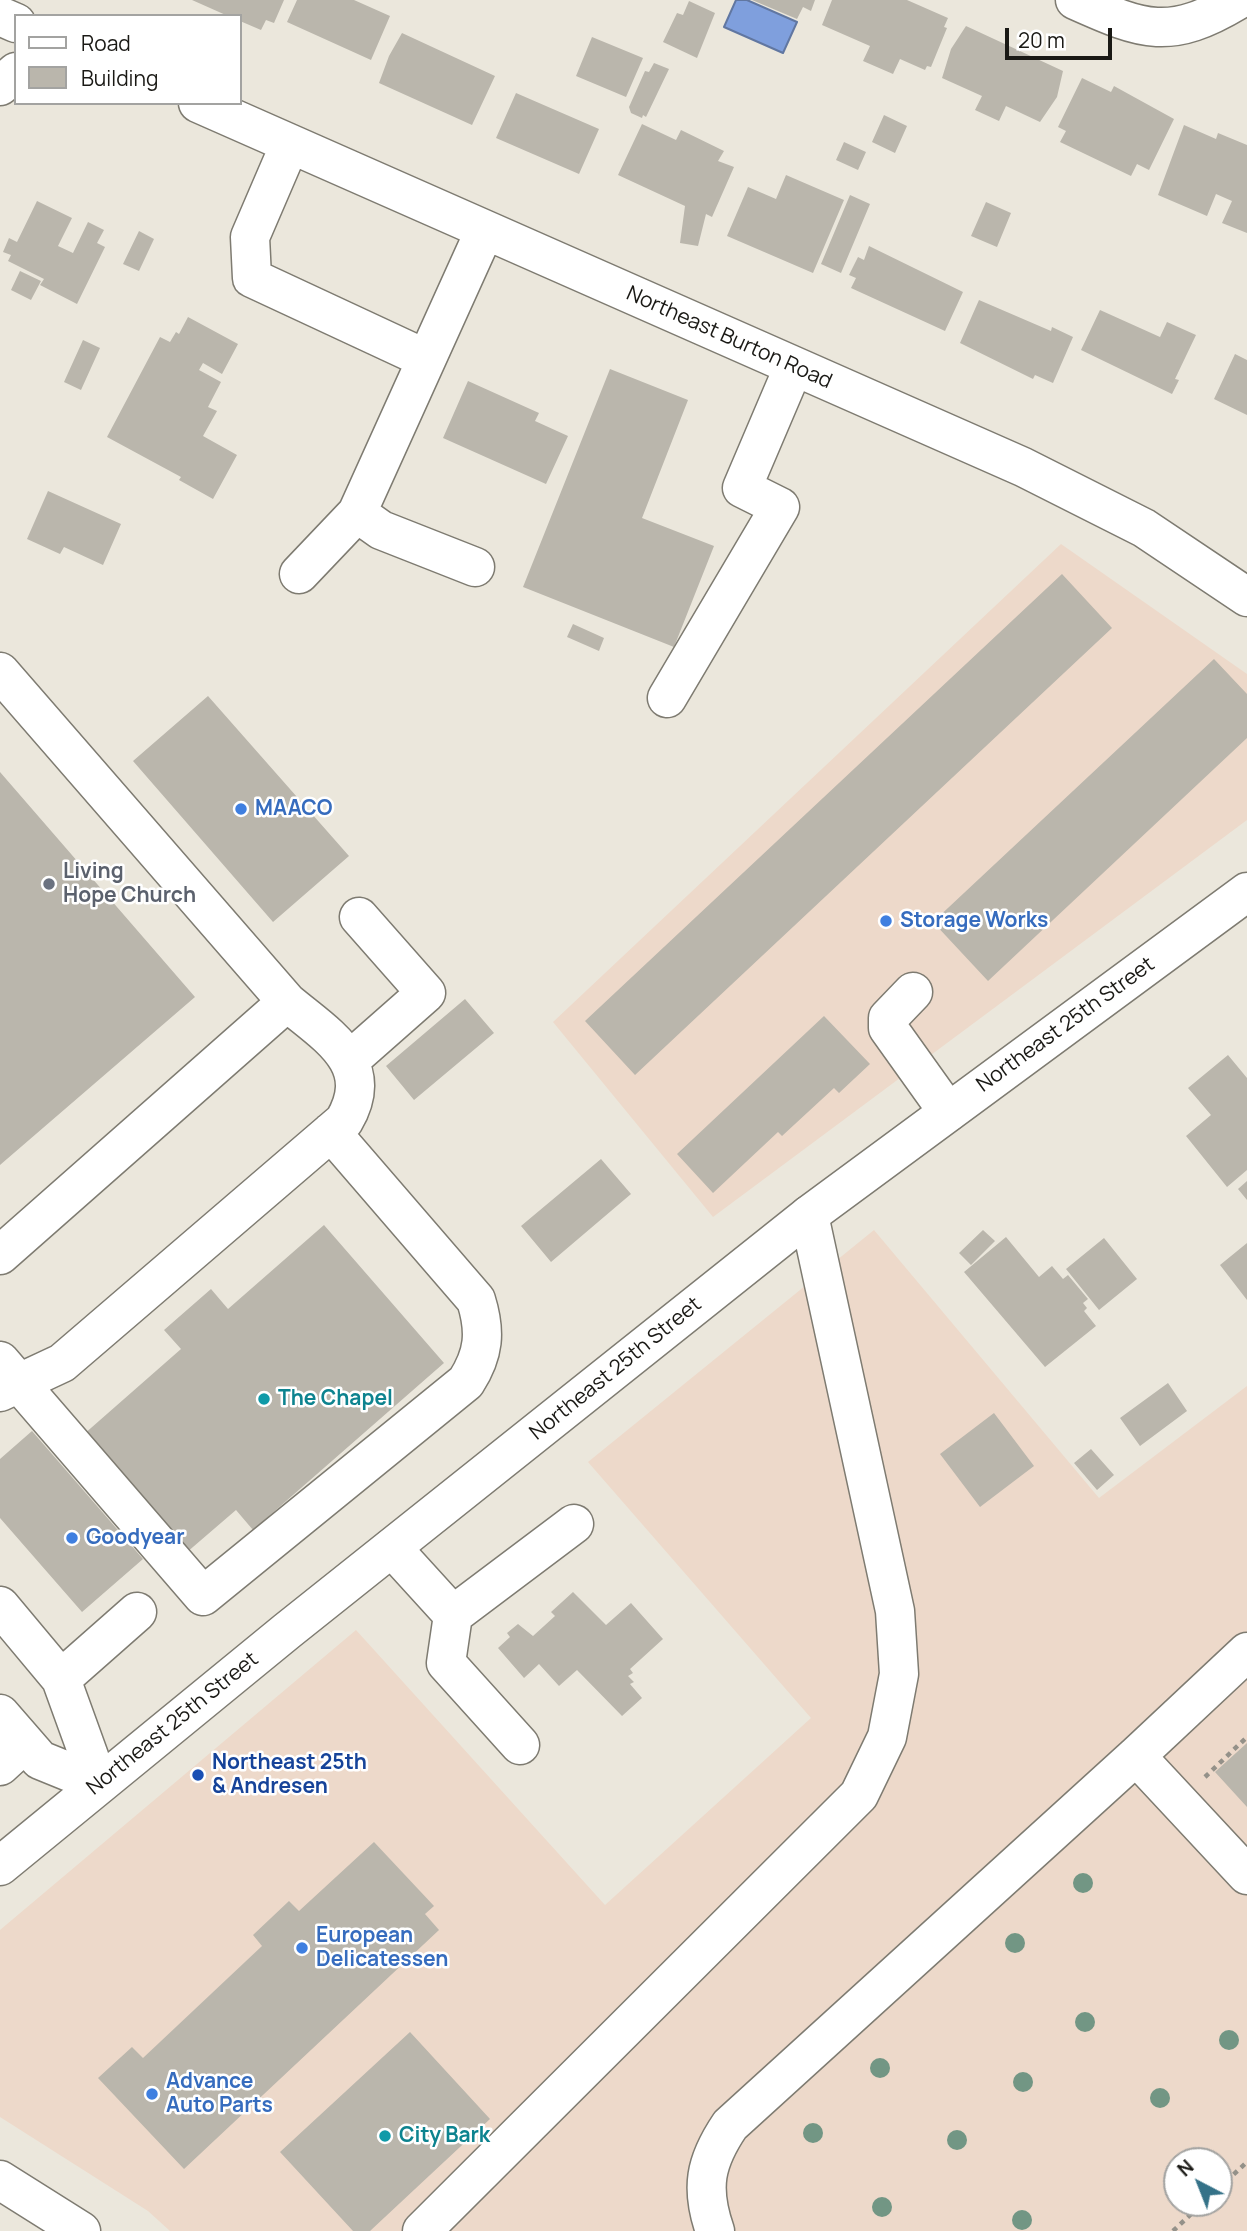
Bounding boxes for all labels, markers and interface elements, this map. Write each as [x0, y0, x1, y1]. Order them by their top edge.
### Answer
legend [14, 14, 242, 105]
scale bar [1009, 14, 1116, 58]
text: 20 m [1018, 26, 1065, 54]
text: Road [81, 29, 131, 57]
text: Building [81, 64, 158, 92]
street label: Northeast Burton Road [622, 281, 836, 395]
place label: MAACO [255, 796, 333, 822]
marker: MAACO [233, 801, 249, 817]
place label: Living Hope Church [63, 859, 196, 909]
marker: Living Hope Church [41, 876, 57, 892]
place label: Storage Works [900, 908, 1048, 934]
marker: Storage Works [878, 913, 894, 929]
street label: Northeast 25th Street [972, 952, 1160, 1098]
street label: Northeast 25th Street [525, 1292, 707, 1446]
place label: The Chapel [278, 1386, 393, 1412]
marker: The Chapel [256, 1391, 272, 1407]
place label: Goodyear [86, 1525, 185, 1551]
marker: Goodyear [64, 1530, 80, 1546]
street label: Northeast 25th Street [82, 1647, 264, 1801]
place label: Northeast 25th & Andresen [212, 1750, 367, 1800]
marker: Northeast 25th & Andresen [190, 1767, 206, 1783]
place label: European Delicatessen [316, 1923, 449, 1973]
marker: European Delicatessen [294, 1940, 310, 1956]
place label: Advance Auto Parts [166, 2069, 273, 2119]
marker: Advance Auto Parts [144, 2086, 160, 2102]
place label: City Bark [399, 2123, 490, 2149]
marker: City Bark [377, 2128, 393, 2144]
north arrow [1163, 2147, 1233, 2217]
text: N [1172, 2154, 1199, 2182]

